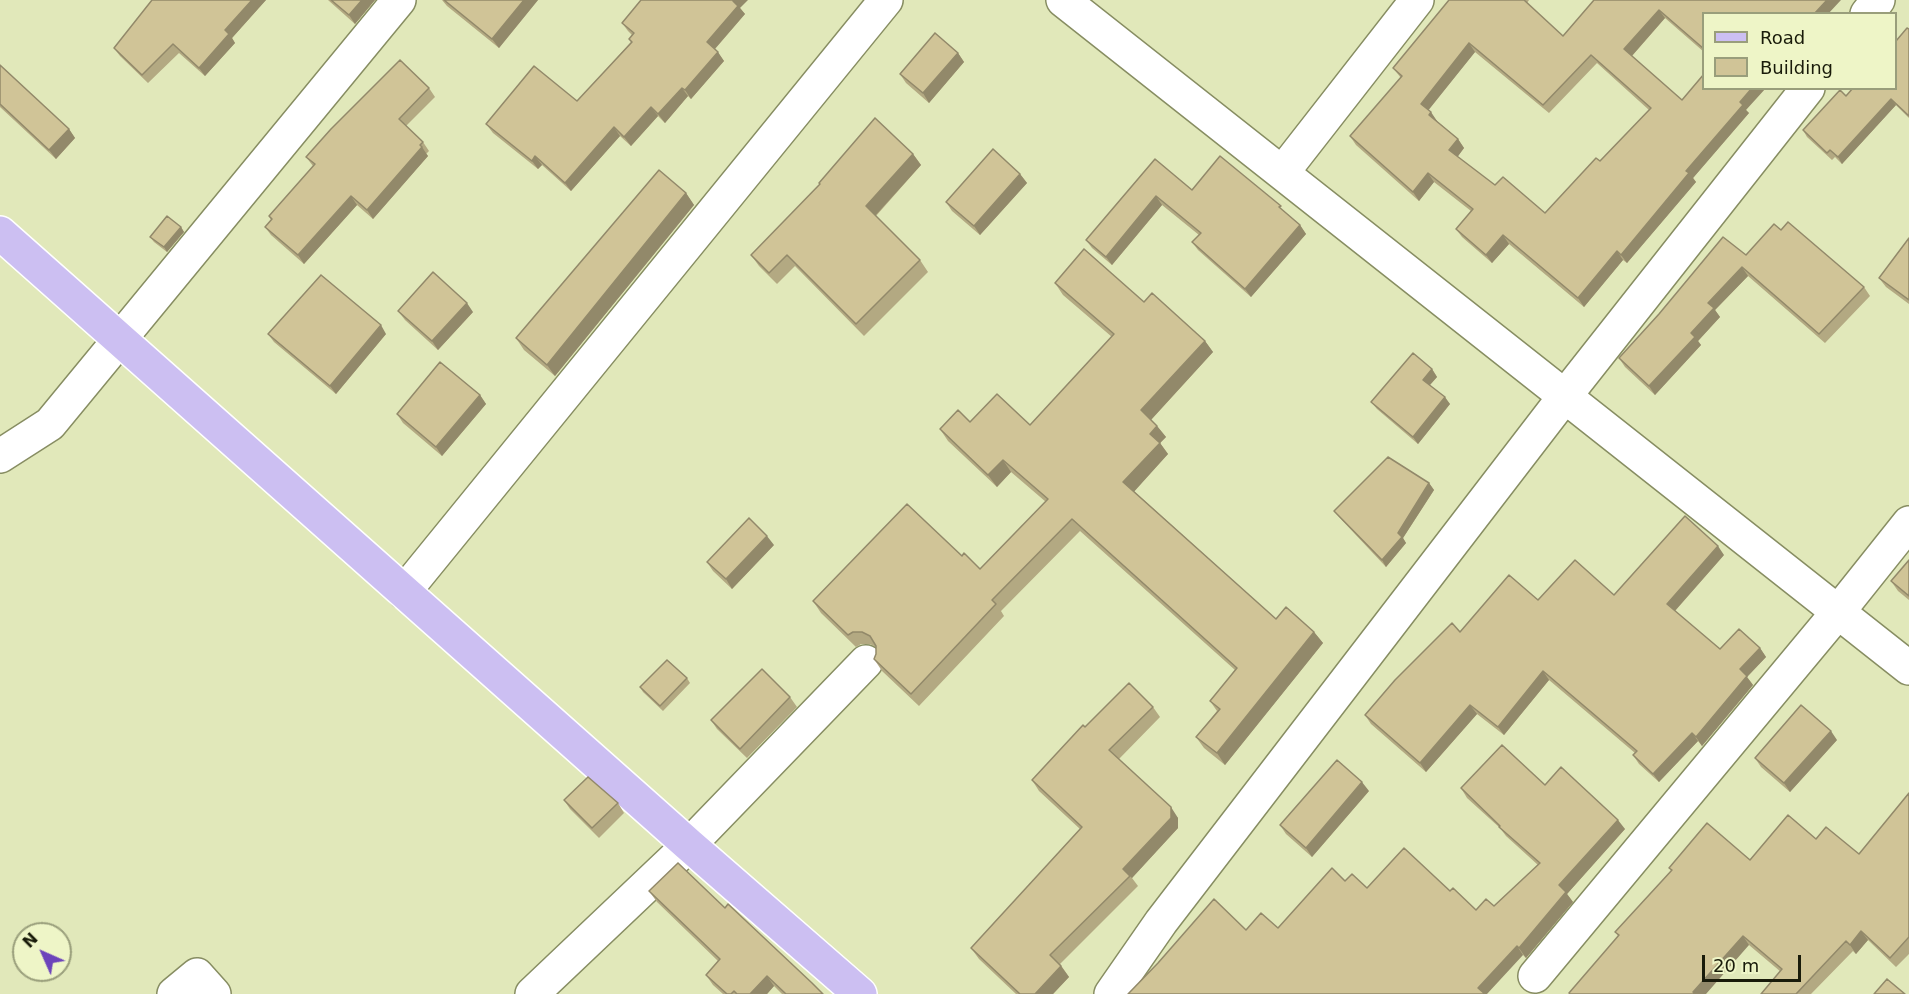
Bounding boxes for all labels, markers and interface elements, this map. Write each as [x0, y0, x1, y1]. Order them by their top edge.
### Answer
legend [1702, 12, 1897, 90]
text: Road [1760, 27, 1805, 48]
text: Building [1760, 57, 1833, 78]
north arrow [12, 922, 72, 982]
text: N [19, 929, 42, 952]
scale bar [1705, 943, 1804, 981]
text: 20 m [1713, 955, 1759, 976]

